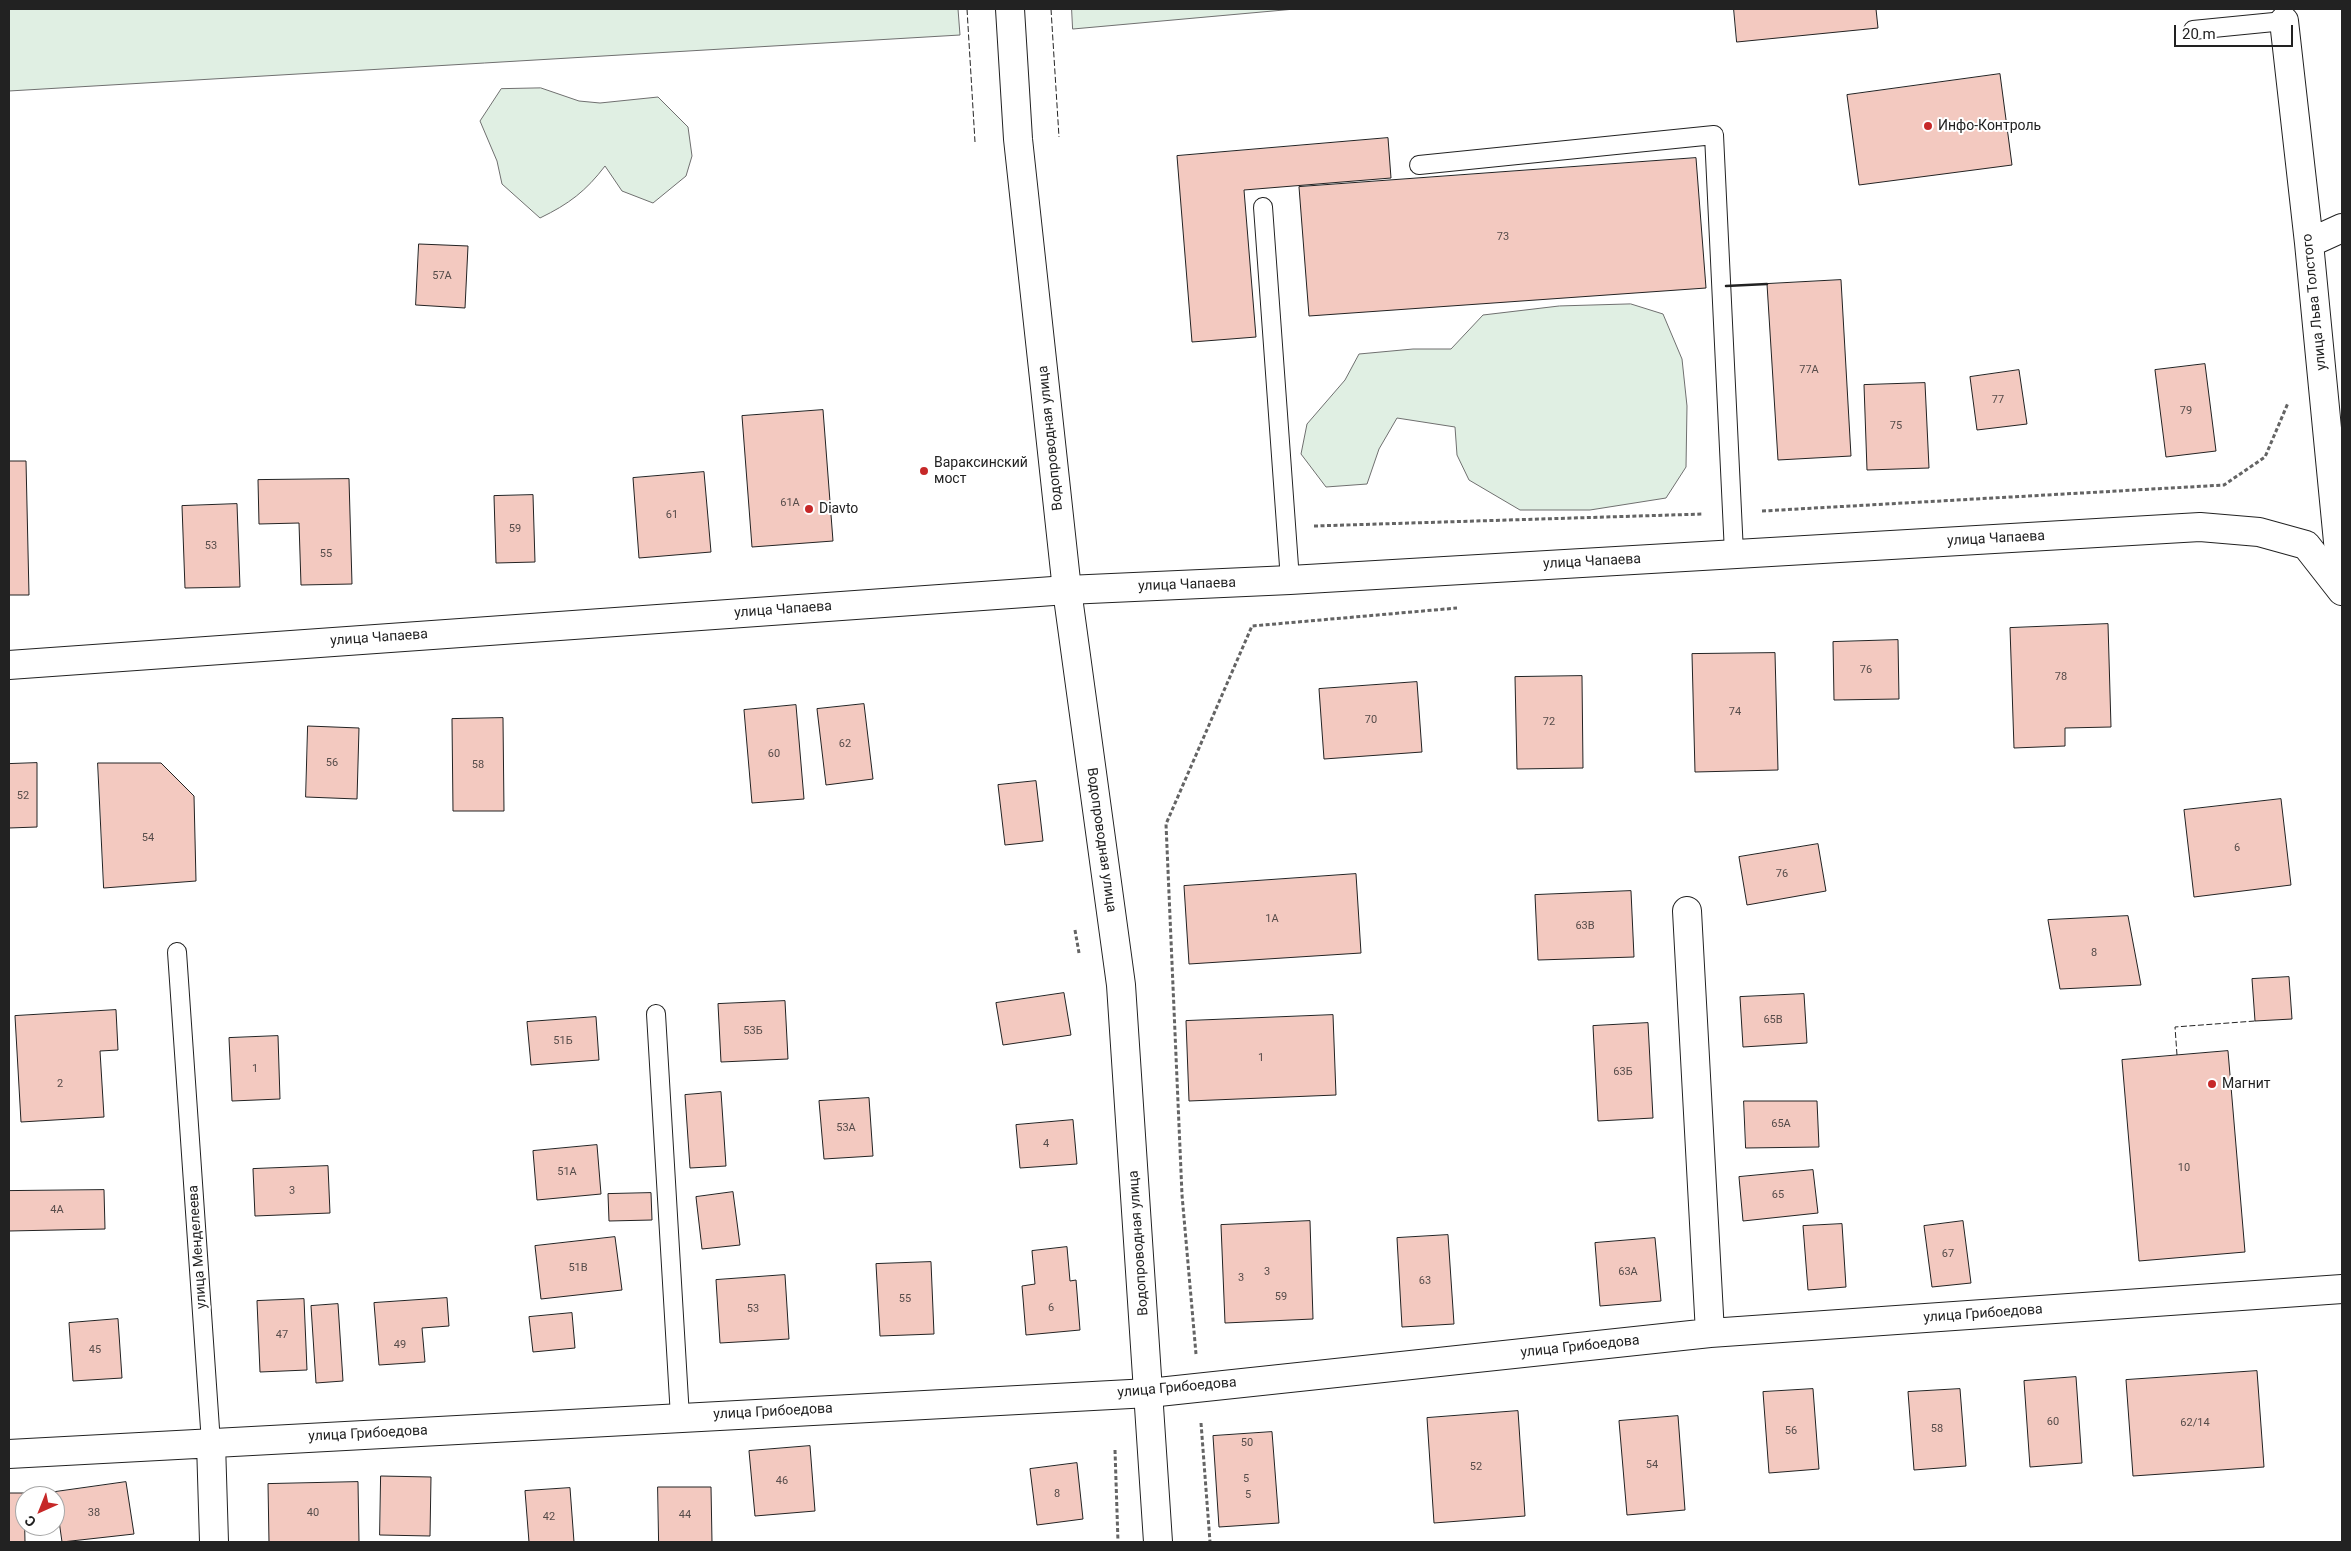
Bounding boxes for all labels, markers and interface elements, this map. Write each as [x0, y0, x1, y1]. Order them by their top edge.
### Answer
scale bar [2176, 15, 2295, 47]
text: 20 m [2182, 25, 2216, 43]
place label: Инфо-Контроль [1938, 118, 2041, 134]
marker: Инфо-Контроль [1922, 120, 1934, 132]
house number: 73 [1497, 230, 1509, 244]
street label: улица Льва Толстого [2299, 233, 2331, 371]
house number: 57А [432, 269, 452, 283]
house number: 77А [1799, 363, 1819, 377]
street label: Водопроводная улица [1035, 365, 1067, 511]
house number: 77 [1992, 393, 2004, 407]
house number: 79 [2180, 404, 2192, 418]
house number: 75 [1890, 419, 1902, 433]
place label: Вараксинский мост [934, 455, 1028, 488]
marker: Вараксинский мост [918, 465, 930, 477]
house number: 61А [780, 496, 800, 510]
place label: Diavto [819, 501, 858, 517]
marker: Diavto [803, 503, 815, 515]
house number: 61 [666, 508, 678, 522]
house number: 59 [509, 522, 521, 536]
street label: улица Чапаева [1947, 528, 2045, 550]
house number: 53 [205, 539, 217, 553]
house number: 55 [320, 547, 332, 561]
street label: улица Чапаева [1543, 551, 1641, 573]
street label: улица Чапаева [1138, 575, 1236, 595]
street label: улица Чапаева [734, 598, 832, 622]
street label: улица Чапаева [330, 626, 428, 650]
house number: 76 [1860, 663, 1872, 677]
house number: 78 [2055, 670, 2067, 684]
house number: 74 [1729, 705, 1741, 719]
house number: 70 [1365, 713, 1377, 727]
house number: 72 [1543, 715, 1555, 729]
house number: 62 [839, 737, 851, 751]
house number: 60 [768, 747, 780, 761]
house number: 56 [326, 756, 338, 770]
house number: 58 [472, 758, 484, 772]
street label: Водопроводная улица [1083, 767, 1119, 913]
house number: 52 [17, 789, 29, 803]
house number: 54 [142, 831, 154, 845]
house number: 6 [2234, 841, 2240, 855]
house number: 76 [1776, 867, 1788, 881]
house number: 1А [1265, 912, 1279, 926]
house number: 63В [1575, 919, 1595, 933]
house number: 8 [2091, 946, 2097, 960]
house number: 65В [1763, 1013, 1783, 1027]
house number: 53Б [743, 1024, 763, 1038]
house number: 51Б [553, 1034, 573, 1048]
house number: 1 [1258, 1051, 1264, 1065]
house number: 1 [252, 1062, 258, 1076]
house number: 63Б [1613, 1065, 1633, 1079]
place label: Магнит [2222, 1076, 2271, 1092]
house number: 2 [57, 1077, 63, 1091]
marker: Магнит [2206, 1078, 2218, 1090]
house number: 65А [1771, 1117, 1791, 1131]
house number: 53А [836, 1121, 856, 1135]
house number: 4 [1043, 1137, 1049, 1151]
house number: 10 [2178, 1161, 2190, 1175]
house number: 51А [557, 1165, 577, 1179]
street label: Водопроводная улица [1126, 1170, 1152, 1316]
house number: 3 [289, 1184, 295, 1198]
street label: улица Менделеева [185, 1185, 211, 1309]
house number: 65 [1772, 1188, 1784, 1202]
house number: 4А [50, 1203, 64, 1217]
house number: 67 [1942, 1247, 1954, 1261]
house number: 51В [568, 1261, 588, 1275]
house number: 3 [1264, 1265, 1270, 1279]
house number: 63А [1618, 1265, 1638, 1279]
house number: 3 [1238, 1271, 1244, 1285]
house number: 63 [1419, 1274, 1431, 1288]
house number: 59 [1275, 1290, 1287, 1304]
house number: 55 [899, 1292, 911, 1306]
house number: 6 [1048, 1301, 1054, 1315]
street label: улица Грибоедова [1923, 1301, 2043, 1327]
house number: 53 [747, 1302, 759, 1316]
house number: 47 [276, 1328, 288, 1342]
street label: улица Грибоедова [1520, 1332, 1640, 1362]
house number: 49 [394, 1338, 406, 1352]
house number: 45 [89, 1343, 101, 1357]
street label: улица Грибоедова [1117, 1374, 1237, 1402]
street label: улица Грибоедова [713, 1400, 833, 1424]
house number: 60 [2047, 1415, 2059, 1429]
house number: 62/14 [2180, 1416, 2210, 1430]
street label: улица Грибоедова [308, 1422, 428, 1446]
house number: 58 [1931, 1422, 1943, 1436]
house number: 56 [1785, 1424, 1797, 1438]
house number: 50 [1241, 1436, 1253, 1450]
house number: 54 [1646, 1458, 1658, 1472]
house number: 52 [1470, 1460, 1482, 1474]
house number: 5 [1243, 1472, 1249, 1486]
house number: 46 [776, 1474, 788, 1488]
north arrow [15, 1486, 65, 1536]
house number: 8 [1054, 1487, 1060, 1501]
house number: 5 [1245, 1488, 1251, 1502]
house number: 38 [88, 1506, 100, 1520]
house number: 40 [307, 1506, 319, 1520]
house number: 44 [679, 1508, 691, 1522]
house number: 42 [543, 1510, 555, 1524]
text: С [21, 1512, 39, 1530]

